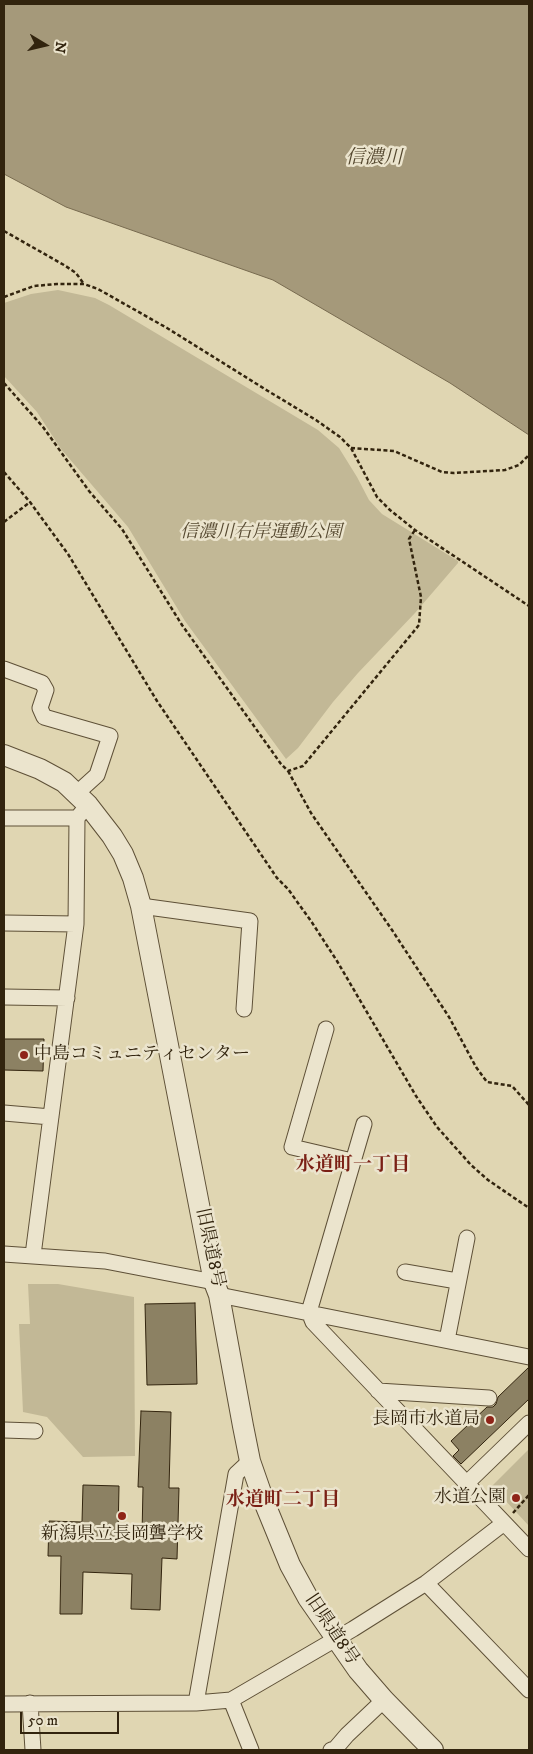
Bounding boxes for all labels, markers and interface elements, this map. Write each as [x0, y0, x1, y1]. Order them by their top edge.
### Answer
north arrow [20, 20, 70, 70]
text: N [50, 40, 70, 54]
water label: 信濃川 [346, 148, 402, 170]
park label: 信濃川右岸運動公園 [180, 522, 342, 544]
place label: 中島コミュニティセンター [34, 1044, 250, 1066]
marker: 中島コミュニティセンター [18, 1049, 30, 1061]
district label: 水道町一丁目 [296, 1155, 410, 1177]
street label: 旧県道8号 [190, 1206, 228, 1290]
place label: 長岡市水道局 [372, 1409, 480, 1431]
marker: 長岡市水道局 [484, 1414, 496, 1426]
place label: 水道公園 [434, 1487, 506, 1509]
district label: 水道町二丁目 [226, 1490, 340, 1512]
marker: 水道公園 [510, 1492, 522, 1504]
marker: 新潟県立長岡聾学校 [116, 1510, 128, 1522]
place label: 新潟県立長岡聾学校 [41, 1524, 203, 1546]
street label: 旧県道8号 [299, 1590, 363, 1670]
scale bar [22, 1702, 121, 1734]
text: 50 m [28, 1711, 58, 1730]

